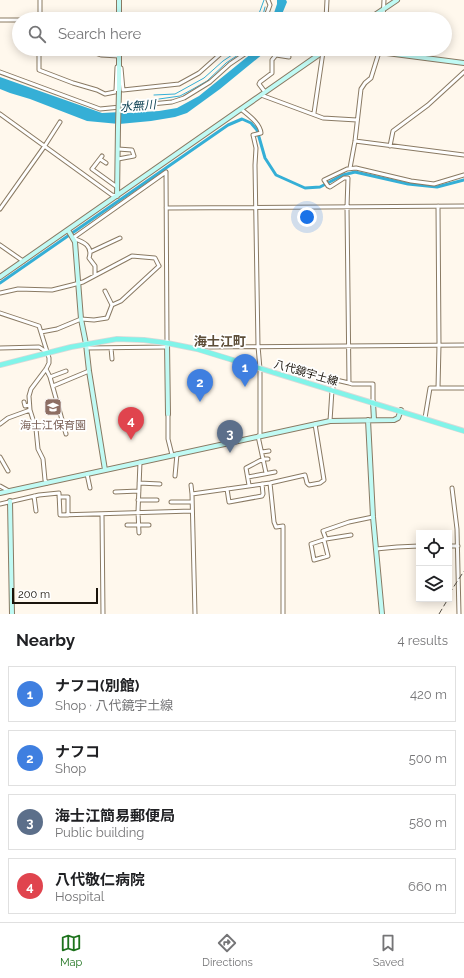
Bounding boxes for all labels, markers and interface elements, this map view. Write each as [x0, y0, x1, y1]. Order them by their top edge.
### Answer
search box [12, 12, 452, 56]
icon: search [26, 23, 48, 45]
text: Search here [58, 25, 141, 43]
water label: 水無川 [119, 97, 159, 115]
your location [297, 207, 317, 227]
district label: 海士江町 [194, 334, 246, 349]
pin: 1 [232, 354, 258, 387]
street label: 八代鏡宇土線 [272, 358, 340, 388]
pin: 2 [187, 369, 213, 402]
school or university icon: 海士江保育園 [43, 397, 63, 417]
pin: 4 [118, 407, 144, 440]
place label: 海士江保育園 [20, 419, 86, 432]
pin: 3 [217, 420, 243, 453]
map controls [416, 530, 452, 602]
button: locate [416, 530, 452, 566]
button: layers [416, 566, 452, 602]
scale bar [12, 586, 98, 605]
text: 200 m [18, 588, 50, 601]
text: Nearby [16, 630, 75, 650]
text: 4 results [397, 633, 448, 648]
text: ナフコ(別館) [55, 677, 139, 695]
text: 1 [27, 687, 33, 702]
text: 420 m [410, 687, 447, 702]
text: Shop · 八代鏡宇土線 [55, 698, 173, 713]
text: ナフコ [55, 743, 100, 761]
text: 2 [26, 751, 34, 766]
text: 500 m [409, 751, 447, 766]
text: Shop [55, 761, 86, 776]
text: 海士江簡易郵便局 [55, 807, 175, 825]
text: 3 [26, 815, 34, 830]
text: 580 m [409, 815, 447, 830]
text: Public building [55, 825, 144, 840]
text: 八代敬仁病院 [55, 871, 145, 889]
text: 4 [26, 879, 34, 894]
text: 660 m [408, 879, 447, 894]
text: Hospital [55, 889, 104, 904]
tab: Map [60, 932, 82, 969]
tab: Directions [202, 932, 253, 969]
tab: Saved [373, 932, 404, 969]

